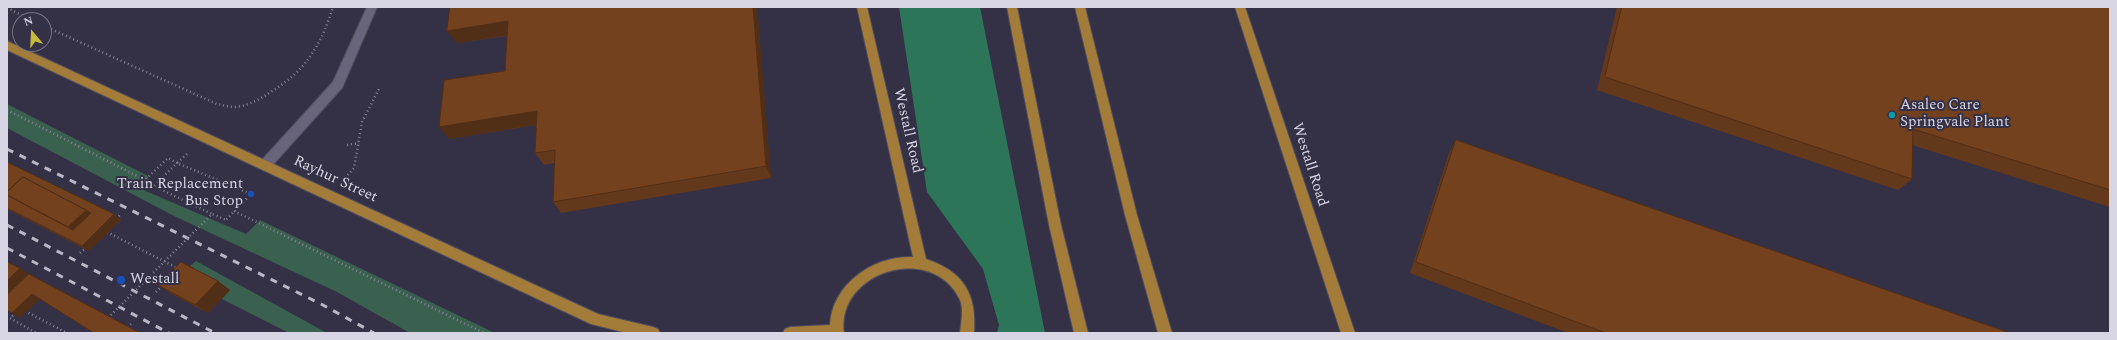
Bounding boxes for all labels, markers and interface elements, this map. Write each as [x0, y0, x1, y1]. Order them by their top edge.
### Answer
north arrow [12, 12, 52, 52]
text: N [21, 12, 35, 31]
street label: Westall Road [888, 87, 926, 175]
place label: Asaleo Care Springvale Plant [1900, 97, 2009, 132]
marker: Asaleo Care Springvale Plant [1887, 110, 1897, 120]
street label: Westall Road [1287, 121, 1331, 209]
street label: Rayhur Street [290, 153, 380, 207]
place label: Train Replacement Bus Stop [117, 176, 243, 211]
marker: Train Replacement Bus Stop [246, 189, 256, 199]
place label: Westall [130, 271, 179, 289]
marker: Westall [115, 274, 127, 286]

